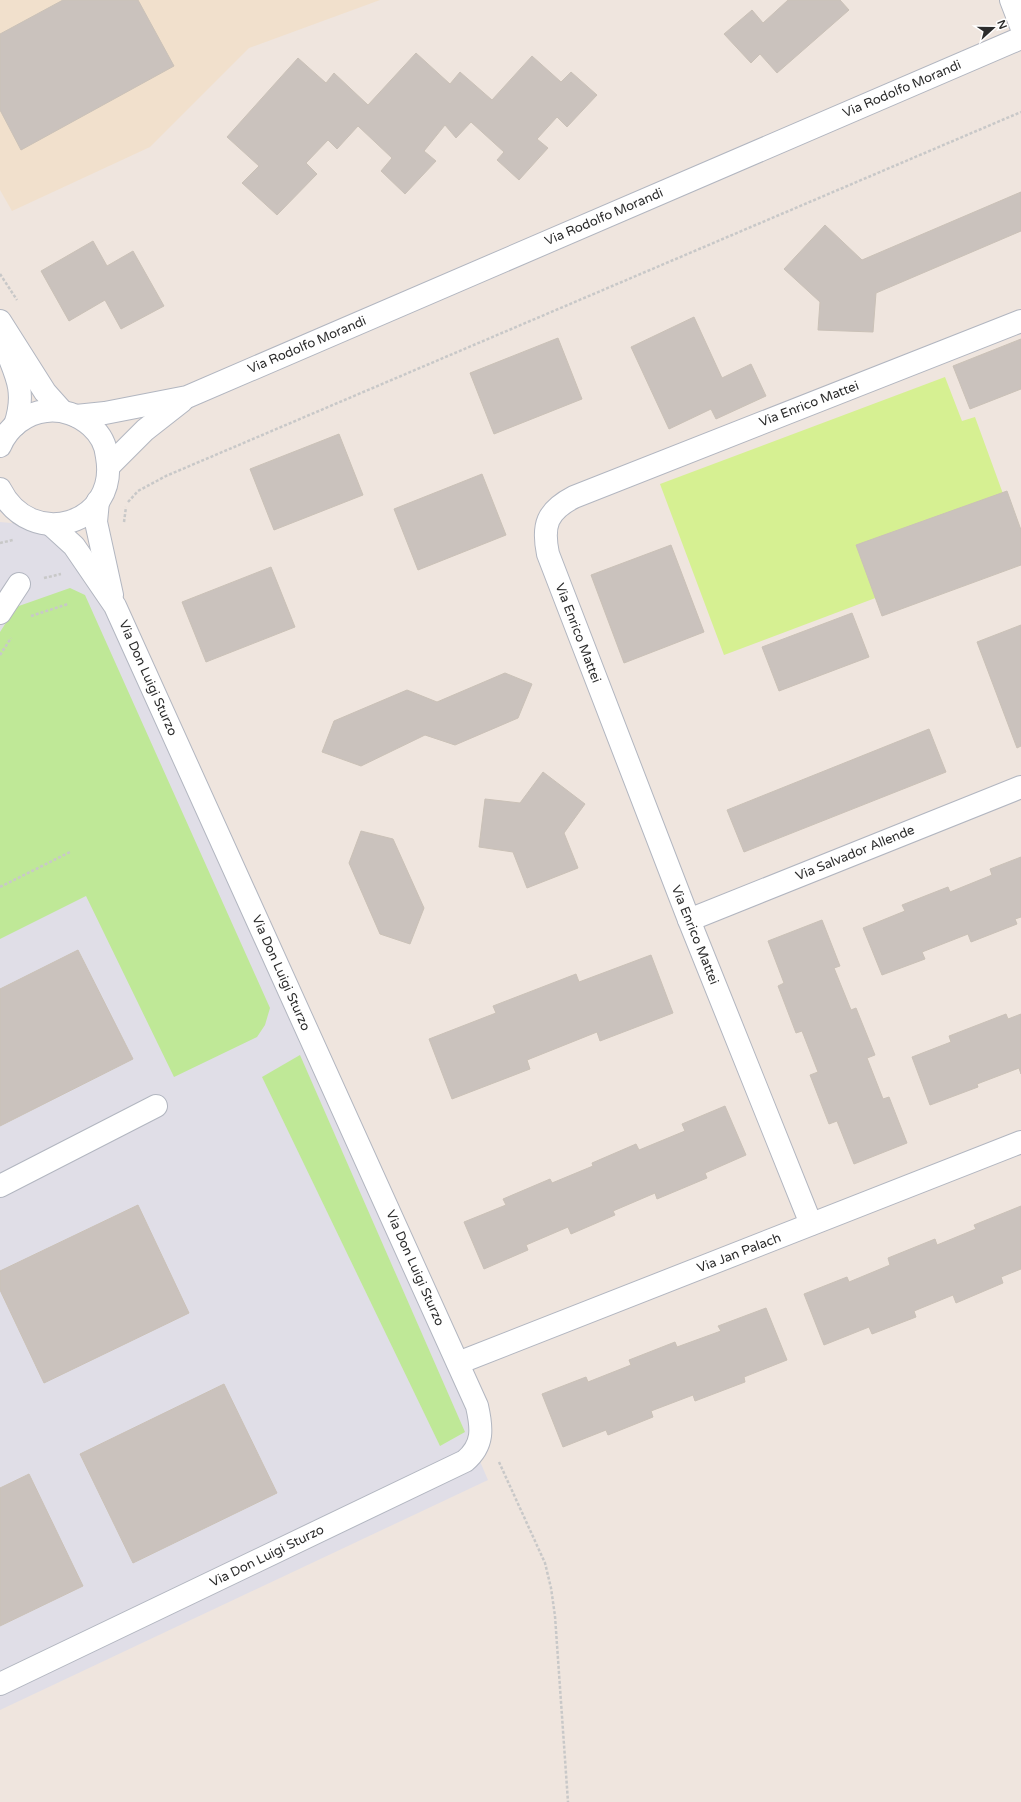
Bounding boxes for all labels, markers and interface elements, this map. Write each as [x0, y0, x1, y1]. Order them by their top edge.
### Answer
north arrow [973, 8, 1013, 48]
text: N [994, 18, 1010, 31]
street label: Via Rodolfo Morandi [840, 57, 964, 121]
street label: Via Rodolfo Morandi [542, 185, 666, 249]
street label: Via Rodolfo Morandi [245, 313, 369, 377]
street label: Via Enrico Mattei [757, 378, 861, 430]
street label: Via Enrico Mattei [552, 581, 604, 685]
street label: Via Don Luigi Sturzo [115, 618, 181, 738]
street label: Via Salvador Allende [793, 822, 917, 884]
street label: Via Enrico Mattei [668, 883, 722, 987]
street label: Via Don Luigi Sturzo [248, 913, 314, 1033]
street label: Via Don Luigi Sturzo [382, 1208, 448, 1328]
street label: Via Jan Palach [695, 1230, 783, 1276]
street label: Via Don Luigi Sturzo [207, 1521, 327, 1591]

